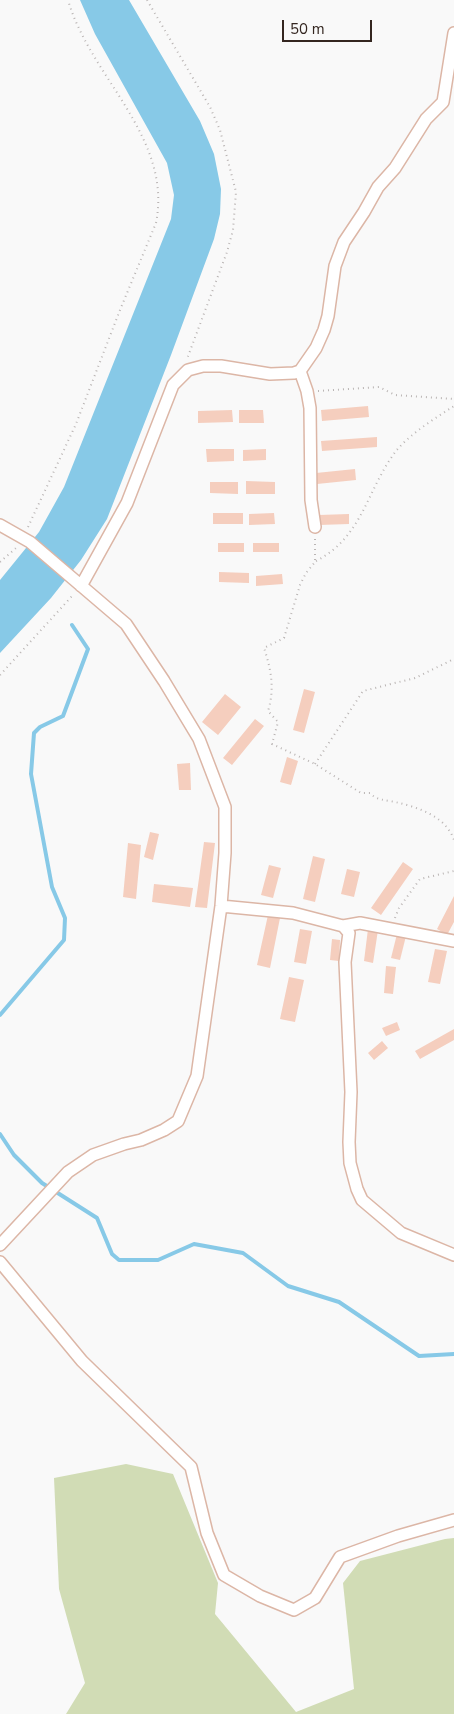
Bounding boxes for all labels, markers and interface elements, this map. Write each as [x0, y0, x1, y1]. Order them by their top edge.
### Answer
scale bar [284, 10, 374, 42]
text: 50 m [290, 19, 325, 39]

